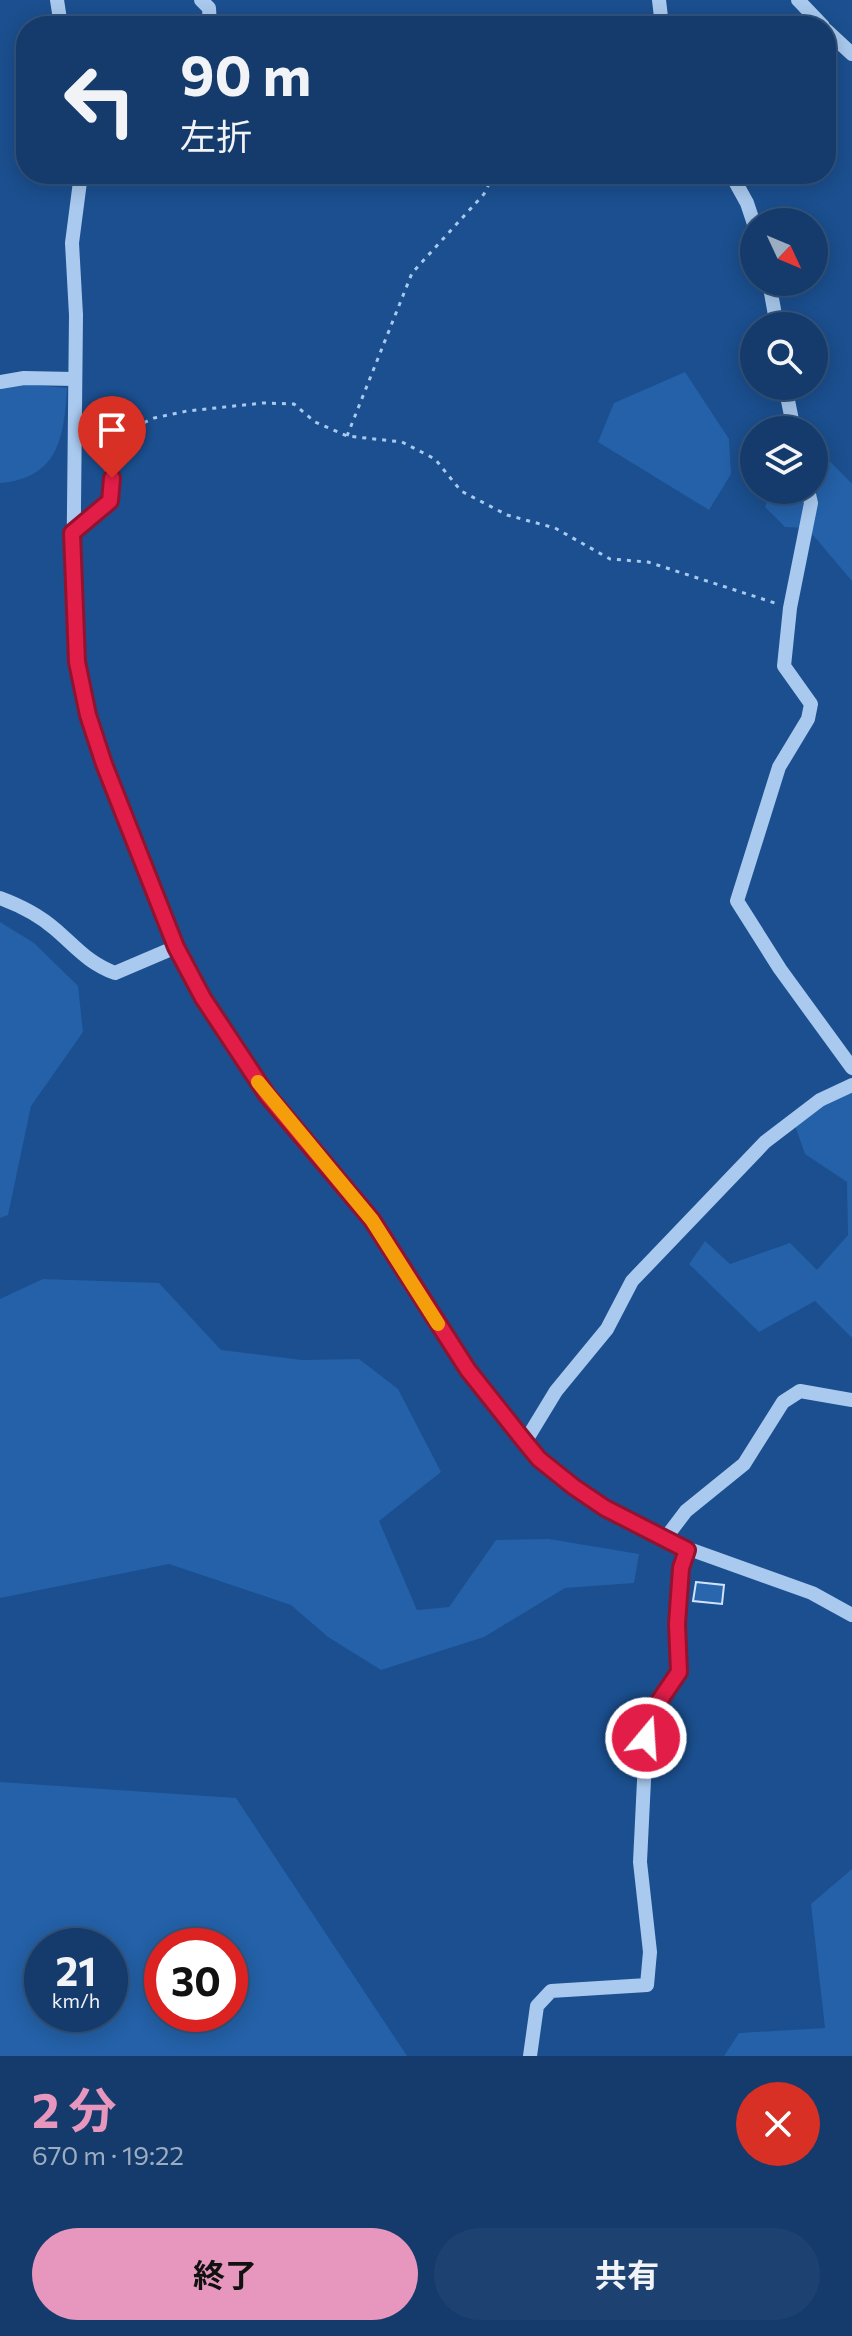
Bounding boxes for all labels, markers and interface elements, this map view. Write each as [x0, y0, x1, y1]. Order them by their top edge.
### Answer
text: 90 m [180, 39, 311, 108]
icon: left [48, 48, 152, 152]
text: 左折 [180, 113, 252, 157]
north arrow [740, 208, 828, 296]
map controls [740, 208, 828, 504]
button: search [740, 312, 828, 400]
pin [78, 396, 146, 478]
icon: arrive [90, 408, 134, 452]
button: layers [740, 416, 828, 504]
position arrow [604, 1696, 688, 1780]
speed limit sign: 30 [144, 1928, 248, 2032]
text: 21 [56, 1945, 96, 1994]
text: km/h [52, 1988, 100, 2012]
text: 2 分 [32, 2079, 116, 2138]
button: close [736, 2082, 820, 2166]
text: 670 m · 19:22 [32, 2139, 184, 2170]
button: 終了 [32, 2228, 418, 2320]
button: 共有 [434, 2228, 820, 2320]

